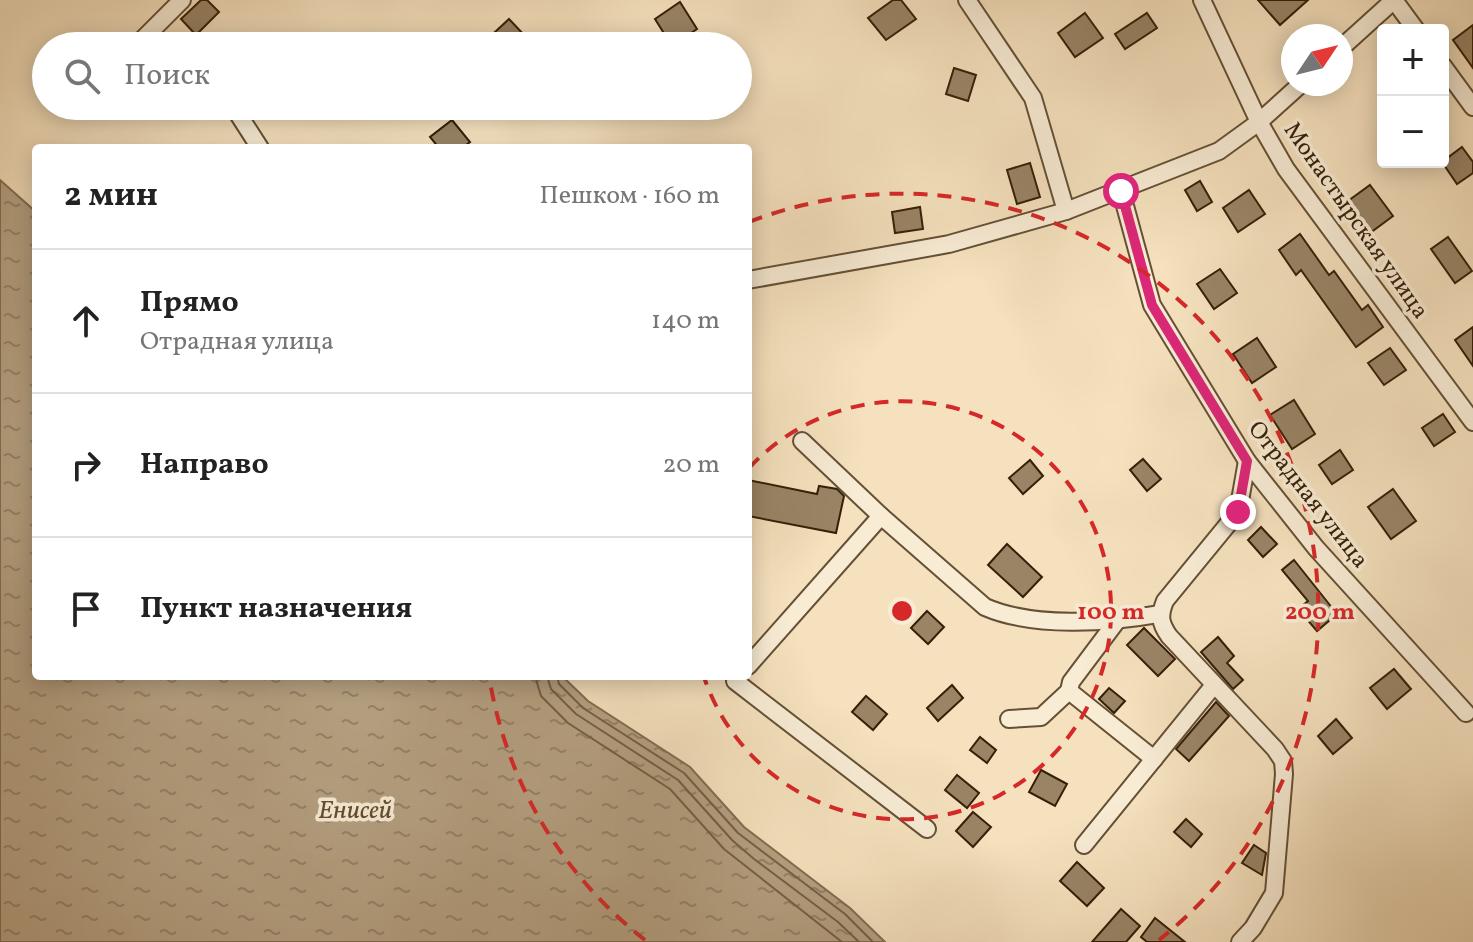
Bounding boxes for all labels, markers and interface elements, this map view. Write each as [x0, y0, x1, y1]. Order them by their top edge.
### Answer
north arrow [1281, 24, 1353, 96]
map controls [1377, 24, 1449, 168]
button: + [1377, 24, 1449, 96]
search box [32, 32, 752, 120]
icon: search [60, 54, 104, 98]
text: Поиск [124, 55, 210, 97]
button: − [1377, 96, 1449, 168]
street label: Монастырская улица [1274, 116, 1436, 327]
text: 2 мин [64, 173, 158, 220]
route start [1103, 173, 1139, 209]
text: Пешком · 160 m [539, 178, 720, 214]
text: Прямо [140, 282, 239, 324]
icon: ahead [64, 299, 108, 343]
text: 140 m [651, 303, 720, 339]
text: Отрадная улица [140, 324, 334, 360]
street label: Отрадная улица [1239, 414, 1376, 576]
icon: right [64, 443, 108, 487]
text: Направо [140, 444, 269, 486]
text: 20 m [662, 447, 720, 483]
route end [1220, 494, 1256, 530]
icon: arrive [64, 587, 108, 631]
text: Пункт назначения [140, 588, 412, 630]
text: 100 m [1077, 596, 1145, 630]
text: 200 m [1285, 596, 1355, 630]
centre of rings [888, 597, 916, 625]
water label: Енисей [318, 793, 392, 829]

